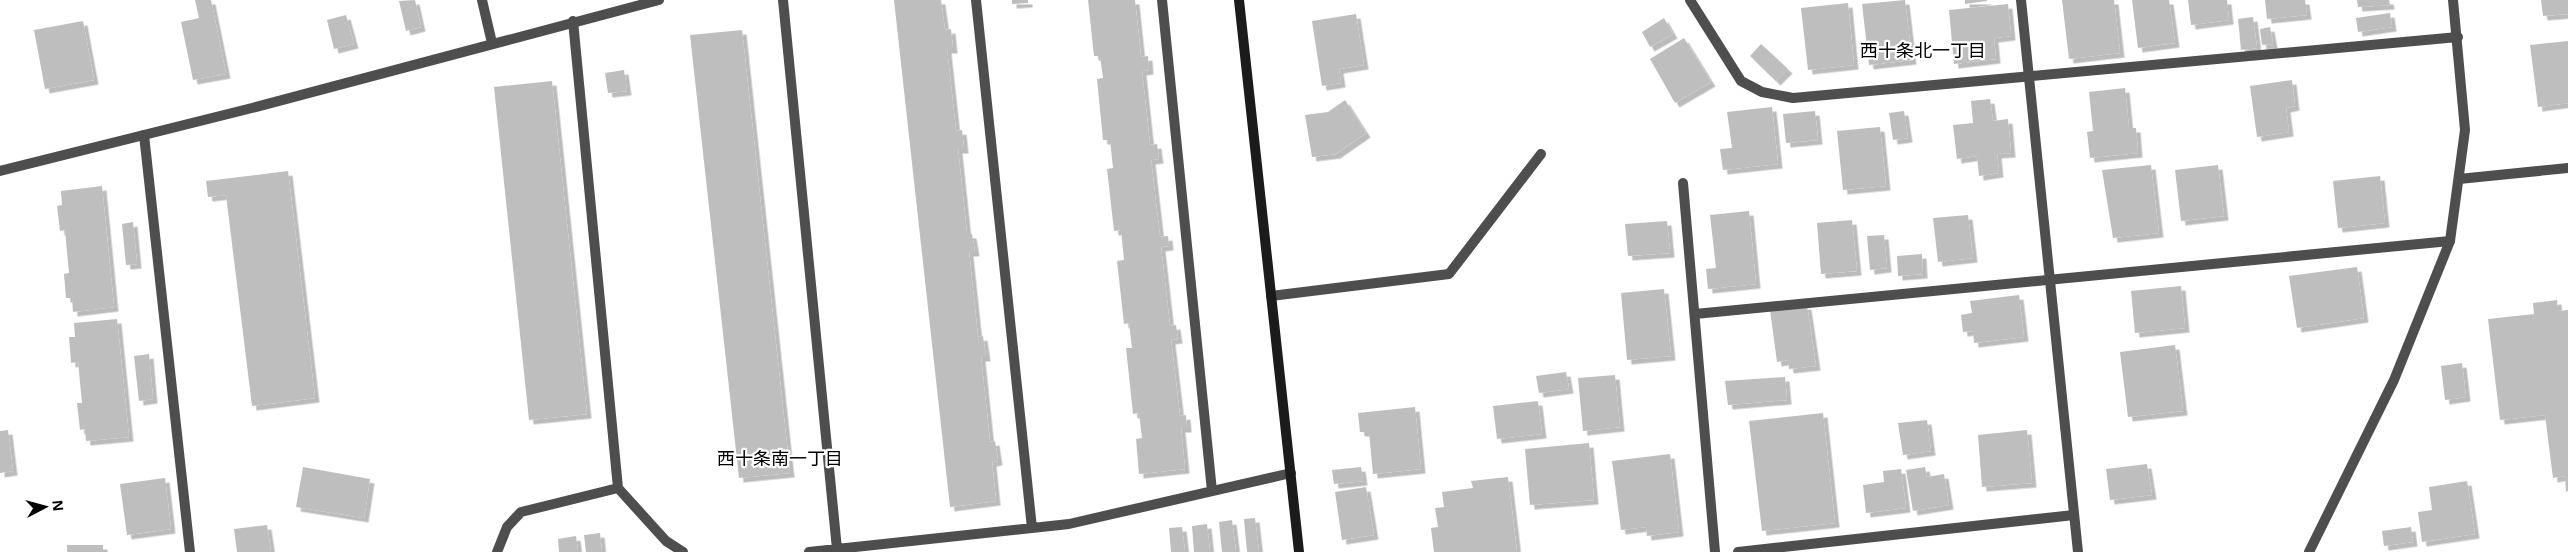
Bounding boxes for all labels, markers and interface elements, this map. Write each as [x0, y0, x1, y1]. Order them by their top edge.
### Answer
district label: 西十条北一丁目 [1860, 38, 1986, 62]
district label: 西十条南一丁目 [717, 446, 843, 470]
north arrow [20, 482, 70, 532]
text: N [48, 499, 68, 512]

